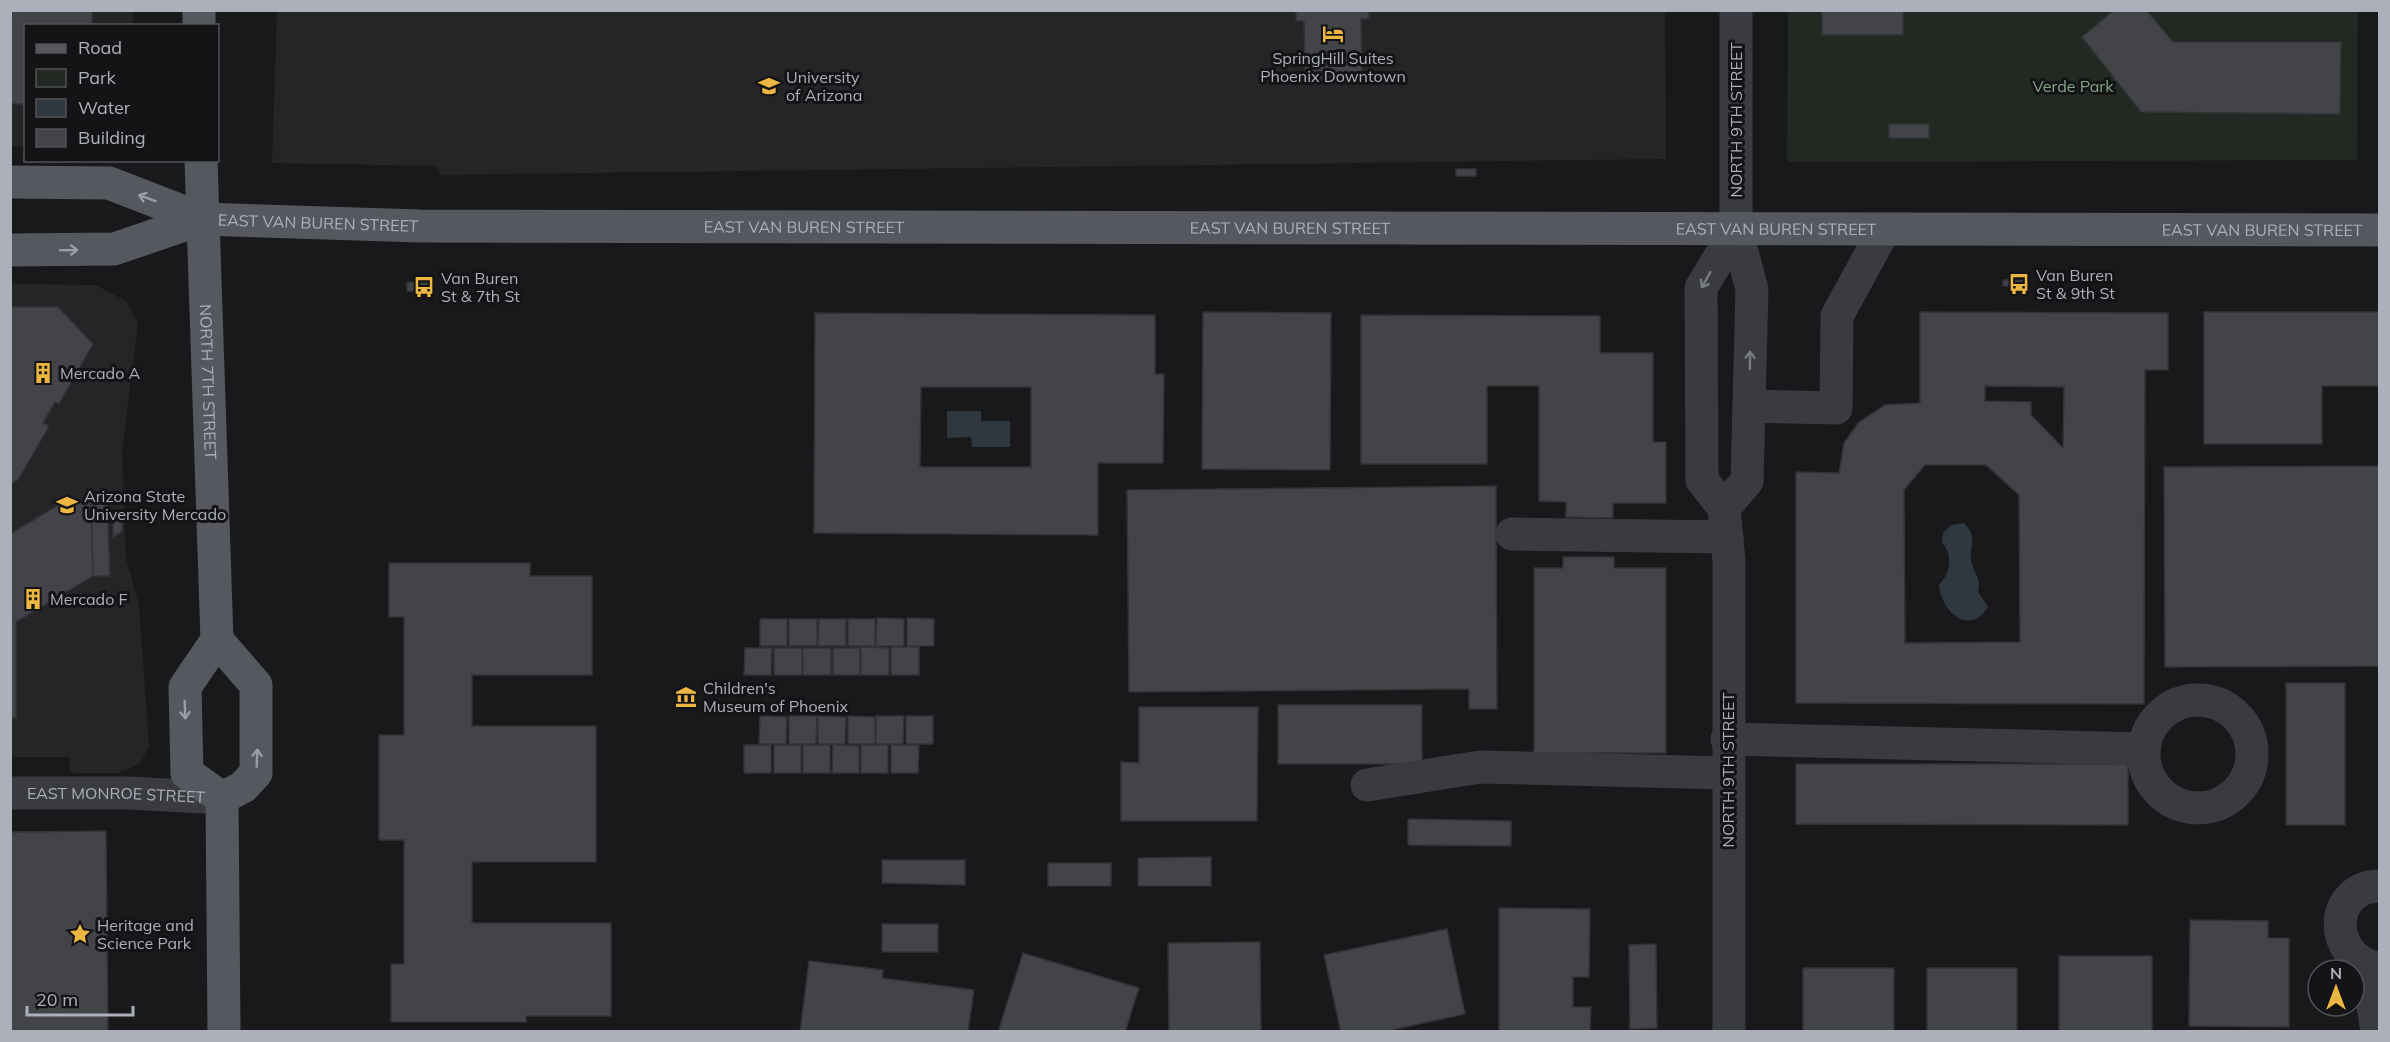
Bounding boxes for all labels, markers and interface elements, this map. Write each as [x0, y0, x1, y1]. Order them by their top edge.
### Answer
hotel icon: SpringHill Suites Phoenix Downtown [1321, 22, 1345, 46]
legend [24, 24, 219, 162]
text: Road [78, 36, 122, 59]
street label: NORTH 9TH STREET [1726, 42, 1746, 198]
place label: SpringHill Suites Phoenix Downtown [1260, 48, 1406, 86]
text: Park [78, 66, 117, 89]
place label: University of Arizona [786, 67, 862, 105]
school or university icon: University of Arizona [757, 74, 781, 98]
park label: Verde Park [2033, 76, 2114, 96]
text: Water [78, 96, 131, 119]
text: Building [78, 126, 146, 149]
one-way arrow [138, 192, 157, 203]
street label: EAST VAN BUREN STREET [218, 210, 419, 236]
street label: EAST VAN BUREN STREET [704, 217, 905, 237]
street label: EAST VAN BUREN STREET [1190, 218, 1391, 238]
street label: EAST VAN BUREN STREET [1676, 219, 1877, 239]
street label: EAST VAN BUREN STREET [2162, 220, 2363, 240]
one-way arrow [58, 244, 78, 255]
place label: Van Buren St & 9th St [2036, 265, 2115, 303]
place label: Van Buren St & 7th St [441, 268, 520, 306]
one-way arrow [1700, 271, 1712, 288]
bus stop icon: Van Buren St & 9th St [2007, 272, 2031, 296]
bus stop icon: Van Buren St & 7th St [412, 275, 436, 299]
street label: NORTH 7TH STREET [196, 304, 221, 460]
one-way arrow [1745, 350, 1756, 370]
building icon: Mercado A [31, 361, 55, 385]
place label: Mercado A [60, 363, 141, 383]
place label: Arizona State University Mercado [84, 486, 226, 524]
school or university icon: Arizona State University Mercado [55, 493, 79, 517]
building icon: Mercado F [21, 587, 45, 611]
place label: Mercado F [50, 589, 128, 609]
place label: Children's Museum of Phoenix [703, 678, 849, 716]
museum icon: Children's Museum of Phoenix [674, 685, 698, 709]
street label: NORTH 9TH STREET [1718, 692, 1738, 848]
one-way arrow [180, 699, 191, 719]
one-way arrow [252, 748, 263, 768]
street label: EAST MONROE STREET [27, 783, 206, 807]
place label: Heritage and Science Park [97, 915, 194, 953]
place icon: Heritage and Science Park [68, 922, 92, 946]
north arrow [2306, 958, 2366, 1018]
text: N [2330, 963, 2342, 983]
scale bar [27, 979, 134, 1017]
text: 20 m [36, 988, 78, 1011]

